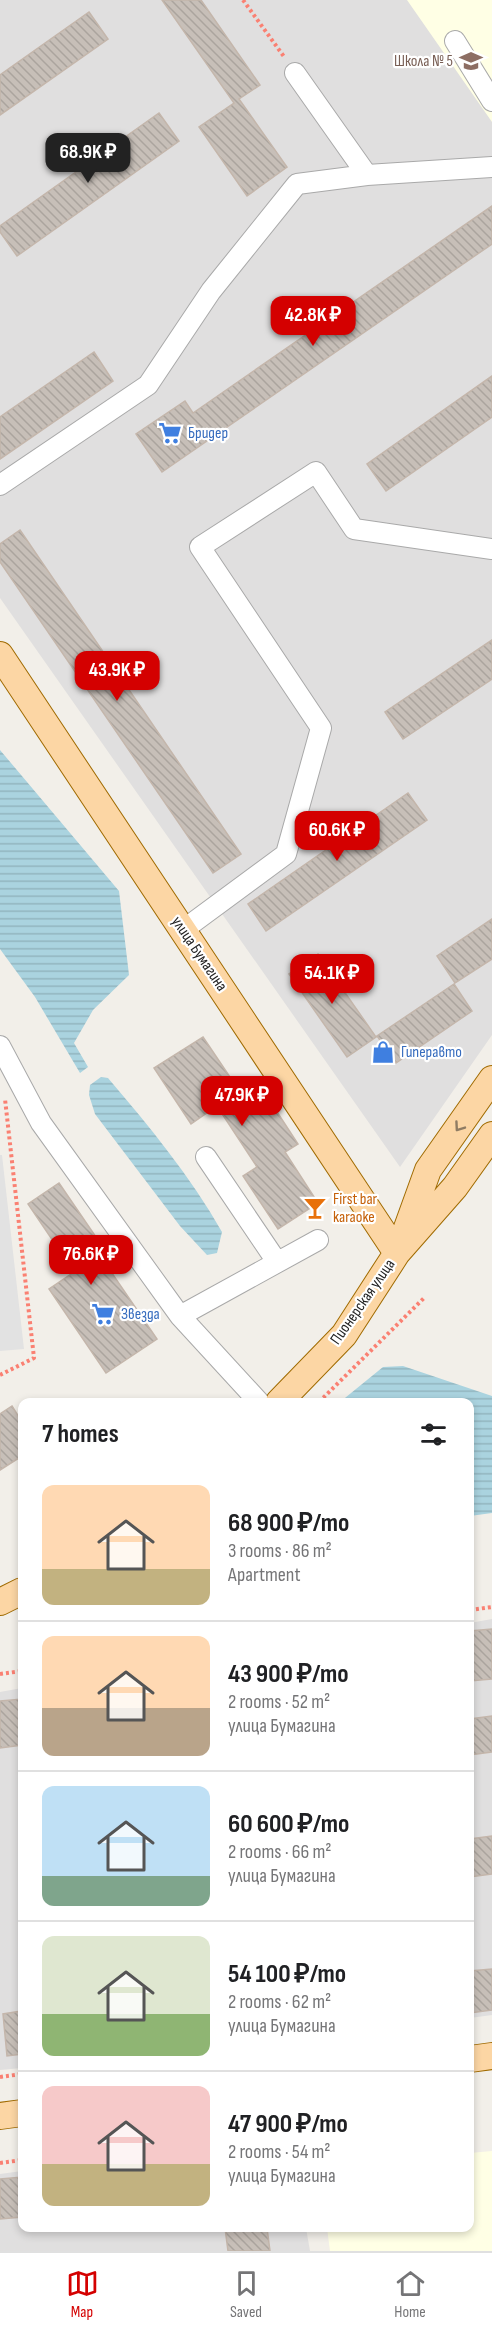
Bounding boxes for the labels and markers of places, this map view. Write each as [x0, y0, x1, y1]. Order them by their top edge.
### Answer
school or university icon: Школа № 5 [458, 48, 484, 74]
place label: Школа № 5 [394, 52, 453, 71]
pin: 68.9K ₽ [33, 133, 143, 184]
pin: 42.8K ₽ [258, 296, 368, 347]
supermarket icon: Бридер [157, 420, 183, 446]
place label: Бридер [188, 424, 228, 443]
pin: 43.9K ₽ [62, 651, 172, 702]
pin: 60.6K ₽ [282, 811, 392, 862]
pin: 54.1K ₽ [277, 954, 387, 1005]
shop icon: Гиперавто [370, 1039, 396, 1065]
place label: Гиперавто [401, 1043, 462, 1062]
pin: 47.9K ₽ [187, 1076, 297, 1127]
place label: First bar karaoke [333, 1190, 378, 1227]
bar icon: First bar karaoke [302, 1195, 328, 1221]
pin: 76.6K ₽ [36, 1235, 146, 1286]
supermarket icon: Звезда [90, 1301, 116, 1327]
place label: Звезда [121, 1305, 160, 1324]

